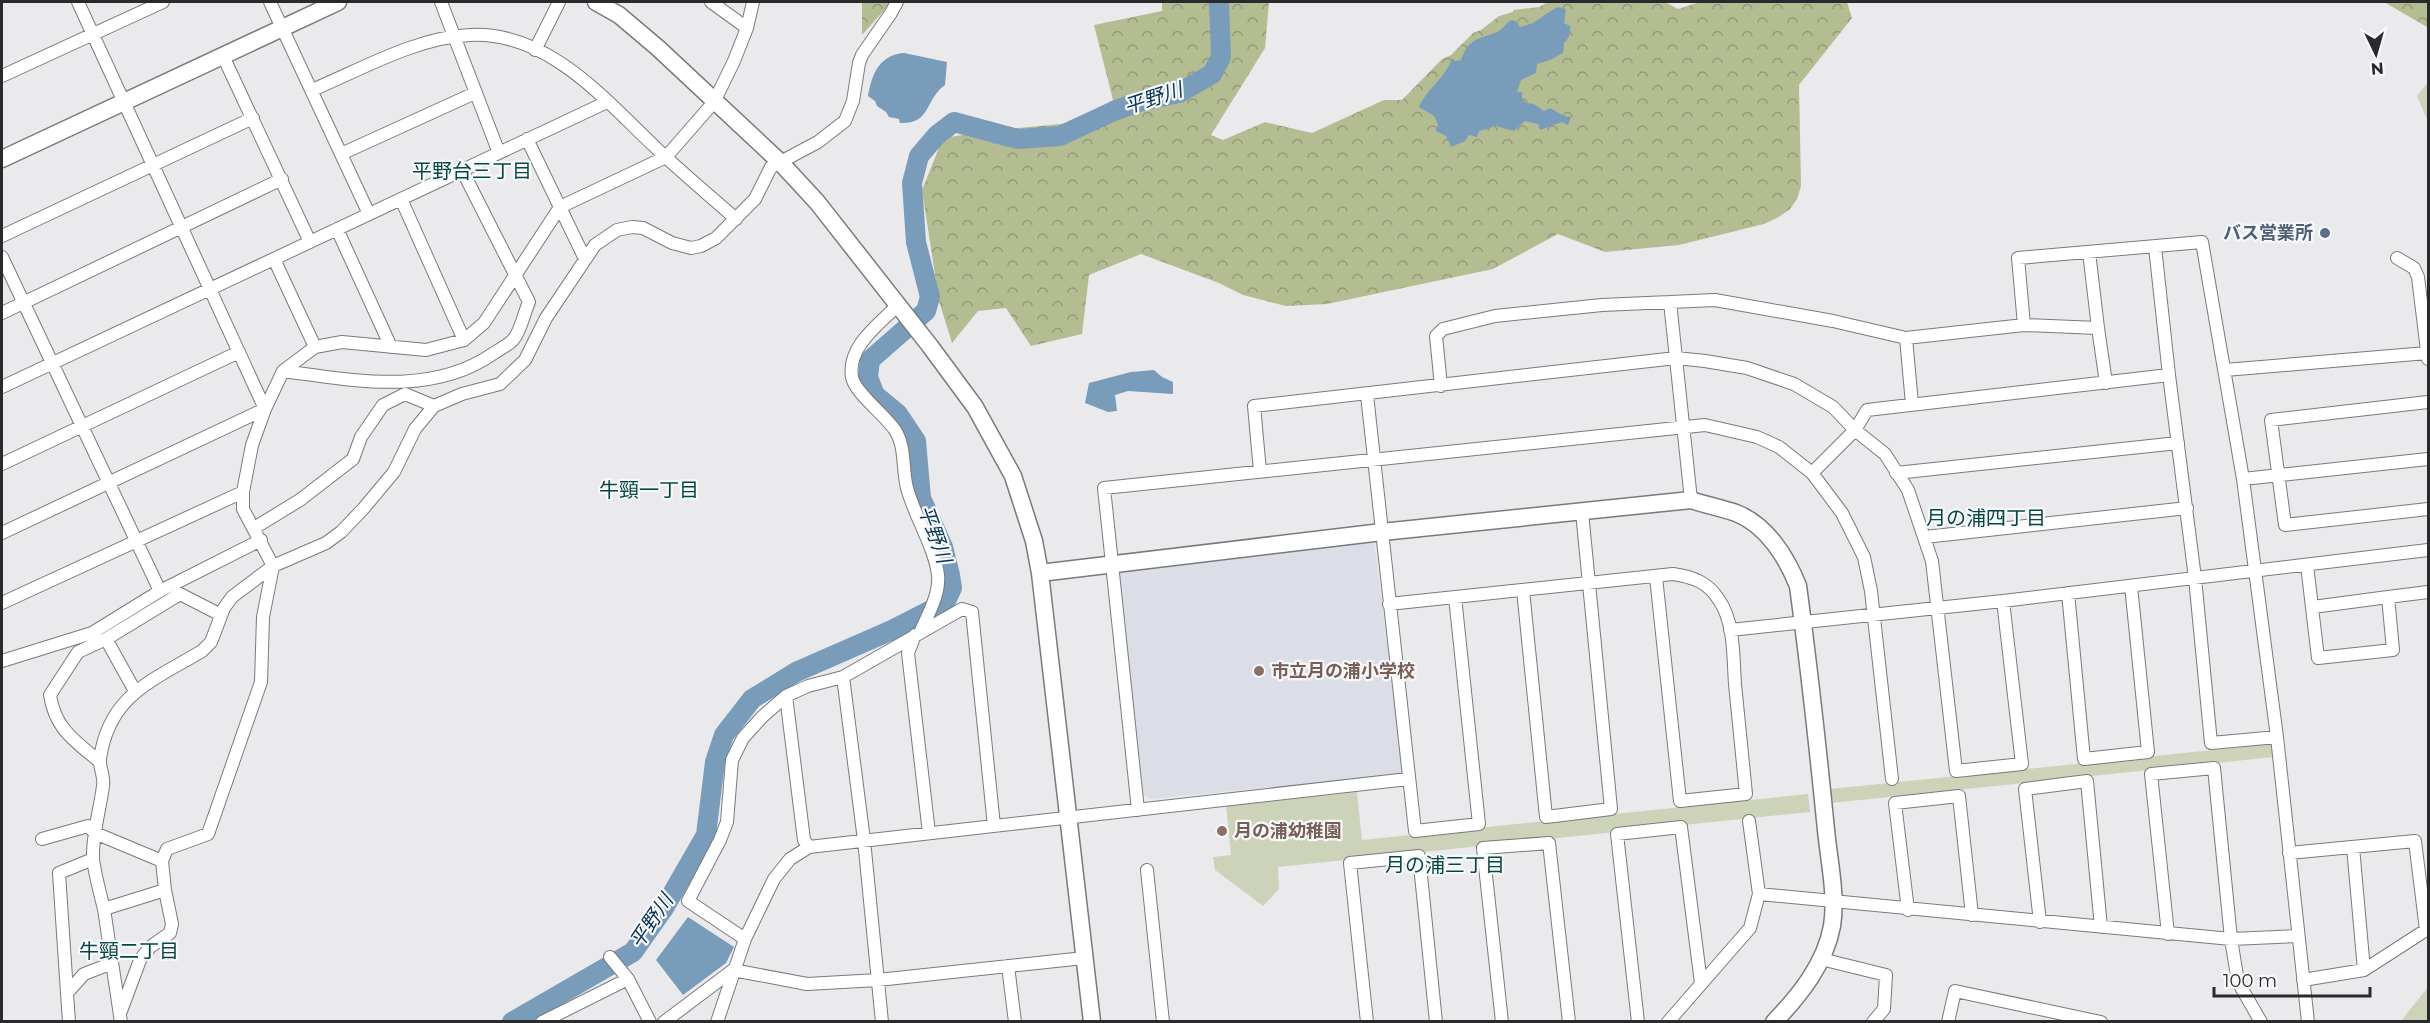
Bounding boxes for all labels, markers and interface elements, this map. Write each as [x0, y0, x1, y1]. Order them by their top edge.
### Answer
north arrow [2346, 24, 2406, 84]
text: N [2370, 58, 2385, 78]
water label: 平野川 [1121, 77, 1187, 119]
district label: 平野台三丁目 [412, 159, 532, 183]
place label: バス営業所 [2223, 222, 2313, 244]
marker: バス営業所 [2318, 226, 2332, 240]
district label: 牛頸一丁目 [599, 478, 699, 502]
water label: 平野川 [913, 502, 957, 568]
district label: 月の浦四丁目 [1926, 506, 2046, 530]
place label: 市立月の浦小学校 [1271, 660, 1415, 682]
marker: 市立月の浦小学校 [1252, 664, 1266, 678]
place label: 月の浦幼稚園 [1234, 820, 1342, 842]
marker: 月の浦幼稚園 [1215, 824, 1229, 838]
district label: 月の浦三丁目 [1385, 853, 1505, 877]
water label: 平野川 [624, 888, 679, 953]
district label: 牛頸二丁目 [79, 939, 179, 963]
scale bar [2214, 960, 2370, 998]
text: 100 m [2223, 970, 2277, 992]

